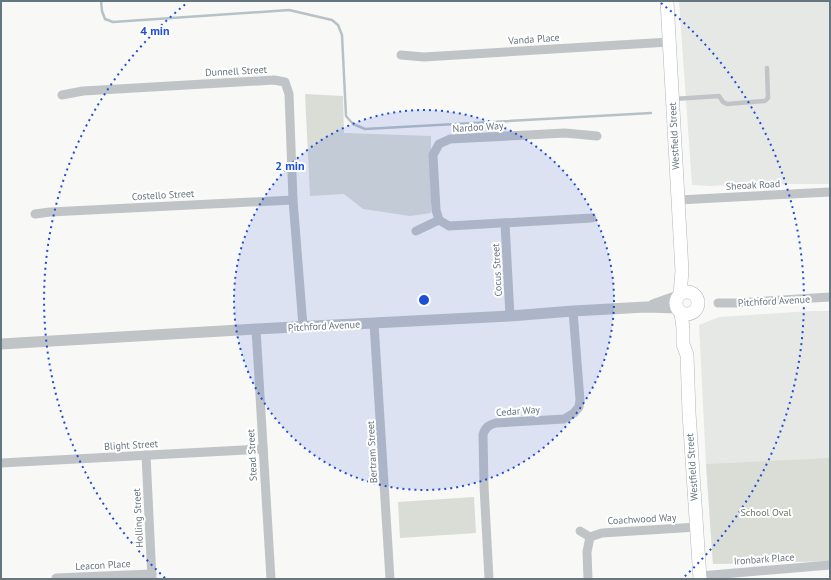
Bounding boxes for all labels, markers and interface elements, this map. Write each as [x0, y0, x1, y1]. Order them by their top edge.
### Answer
text: 4 min [140, 23, 170, 38]
street label: Vanda Place [507, 31, 560, 47]
street label: Dunnell Street [205, 63, 268, 79]
street label: Westfield Street [666, 101, 682, 170]
street label: Nardoo Way [452, 119, 504, 135]
text: 2 min [275, 158, 305, 173]
street label: Sheoak Road [725, 177, 781, 193]
street label: Costello Street [131, 187, 195, 203]
street label: Cocus Street [489, 243, 505, 297]
centre of rings [417, 293, 431, 307]
street label: Pitchford Avenue [738, 293, 810, 309]
street label: Pitchford Avenue [288, 318, 360, 334]
street label: Cedar Way [496, 403, 541, 419]
street label: Bertram Street [364, 420, 380, 484]
street label: Stead Street [244, 428, 260, 481]
street label: Westfield Street [683, 432, 701, 501]
street label: Blight Street [104, 437, 159, 453]
street label: Holling Street [130, 487, 146, 548]
park label: School Oval [741, 506, 792, 519]
street label: Coachwood Way [607, 511, 677, 527]
street label: Ironbark Place [733, 550, 795, 568]
street label: Leacon Place [75, 557, 131, 573]

